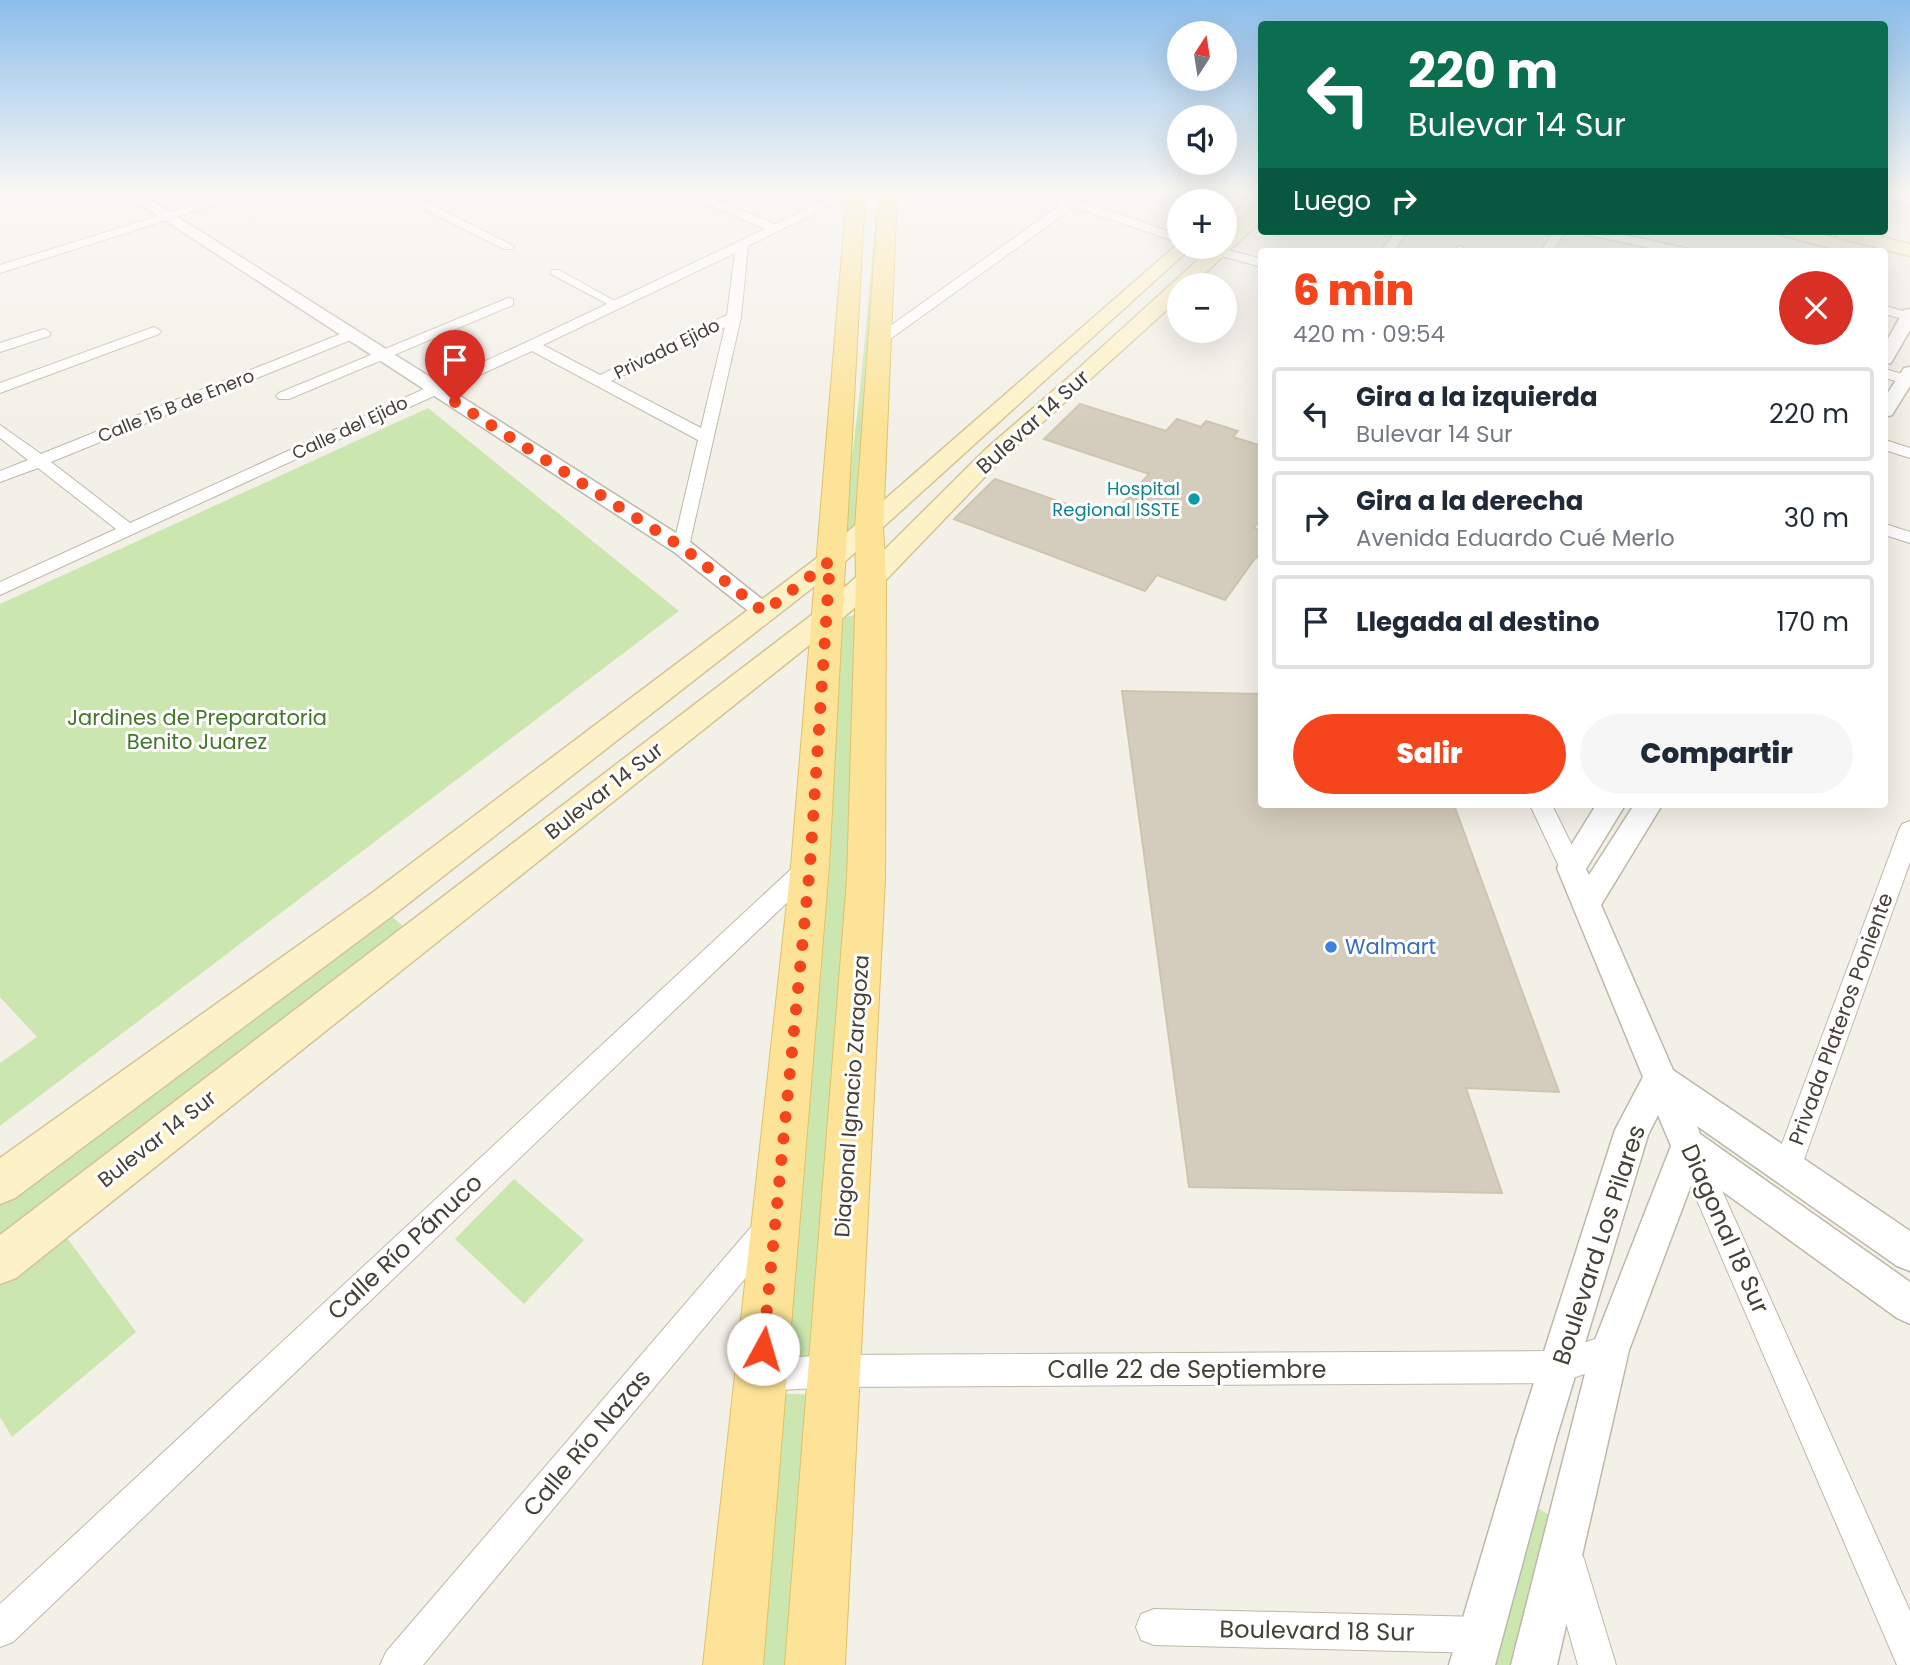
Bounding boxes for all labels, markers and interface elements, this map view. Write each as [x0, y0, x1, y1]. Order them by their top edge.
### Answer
north arrow [1167, 21, 1237, 91]
map controls [1167, 21, 1237, 343]
text: 220 m [1408, 37, 1558, 105]
icon: left [1293, 49, 1384, 140]
text: Bulevar 14 Sur [1408, 102, 1626, 147]
button: sound [1167, 105, 1237, 175]
icon: right [1385, 182, 1423, 220]
text: Luego [1293, 183, 1371, 219]
button: + [1167, 189, 1237, 259]
text: 6 min [1293, 261, 1414, 320]
button: close [1779, 271, 1853, 345]
button: − [1167, 273, 1237, 343]
street label: Privada Ejido [610, 312, 724, 385]
text: 420 m · 09:54 [1293, 318, 1445, 350]
pin [425, 330, 485, 402]
icon: arrive [436, 341, 474, 379]
street label: Calle 15 B de Enero [94, 363, 258, 448]
street label: Bulevar 14 Sur [970, 363, 1096, 480]
text: Gira a la izquierda [1356, 379, 1598, 415]
street label: Calle del Ejido [288, 390, 412, 465]
icon: left [1297, 395, 1335, 433]
text: 220 m [1769, 396, 1849, 432]
text: Bulevar 14 Sur [1356, 418, 1513, 450]
place label: Hospital Regional ISSTE [1052, 476, 1180, 522]
text: Gira a la derecha [1356, 483, 1584, 519]
marker: Hospital Regional ISSTE [1186, 491, 1202, 507]
icon: right [1297, 499, 1335, 537]
text: 30 m [1784, 500, 1849, 536]
text: Avenida Eduardo Cué Merlo [1356, 522, 1675, 554]
icon: arrive [1297, 603, 1335, 641]
text: Llegada al destino [1356, 604, 1600, 640]
text: 170 m [1776, 604, 1849, 640]
park label: Jardines de Preparatoria Benito Juarez [67, 703, 327, 756]
button: Salir [1293, 714, 1566, 794]
button: Compartir [1580, 714, 1853, 794]
street label: Bulevar 14 Sur [538, 735, 669, 846]
street label: Privada Plateros Poniente [1781, 889, 1900, 1149]
place label: Walmart [1345, 932, 1436, 961]
marker: Walmart [1323, 939, 1339, 955]
street label: Diagonal Ignacio Zaragoza [827, 954, 876, 1238]
street label: Bulevar 14 Sur [91, 1083, 222, 1194]
street label: Boulevard Los Pilares [1544, 1121, 1653, 1369]
street label: Diagonal 18 Sur [1673, 1139, 1778, 1319]
street label: Calle Río Pánuco [320, 1166, 489, 1327]
position arrow [726, 1312, 800, 1386]
street label: Calle 22 de Septiembre [1048, 1353, 1326, 1386]
street label: Calle Río Nazas [515, 1362, 658, 1523]
street label: Boulevard 18 Sur [1219, 1612, 1415, 1649]

